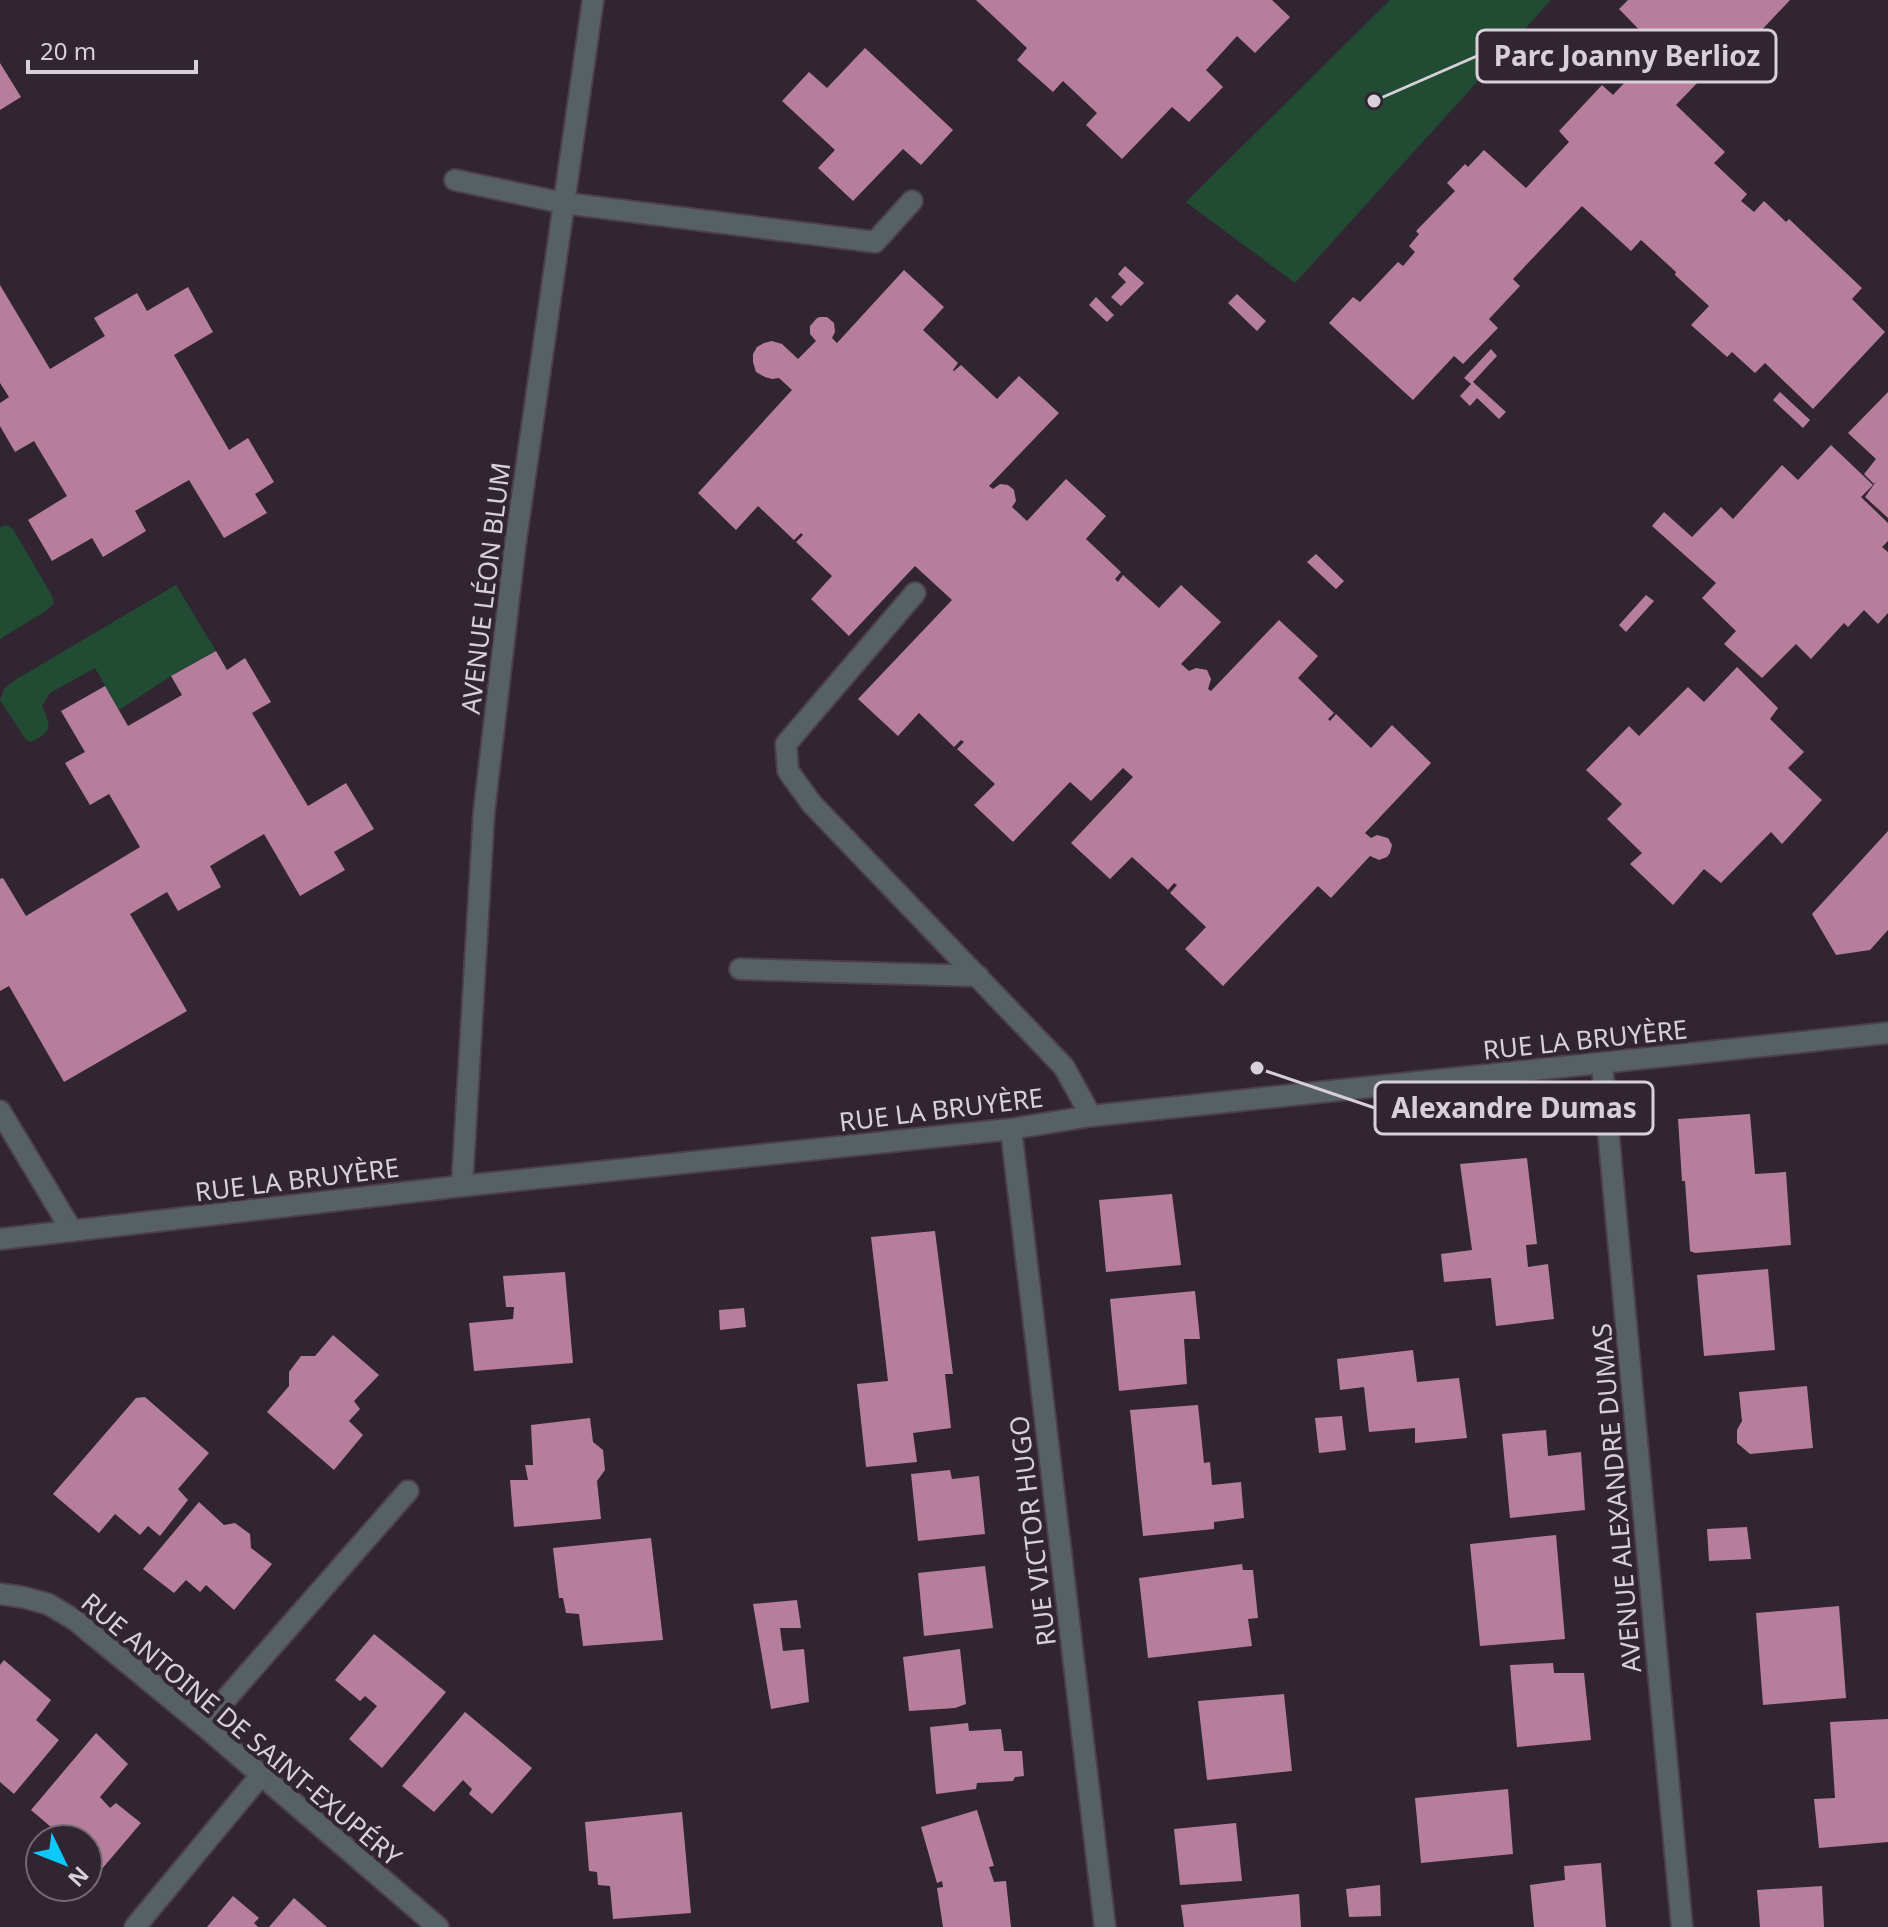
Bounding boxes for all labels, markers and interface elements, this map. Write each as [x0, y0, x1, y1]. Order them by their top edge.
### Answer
scale bar [28, 24, 196, 74]
callout: Parc Joanny Berlioz [1477, 30, 1776, 82]
text: 20 m [40, 34, 96, 67]
text: Parc Joanny Berlioz [1494, 36, 1760, 74]
street label: AVENUE LÉON BLUM [452, 460, 518, 716]
street label: RUE LA BRUYÈRE [1481, 1010, 1689, 1068]
street label: RUE LA BRUYÈRE [837, 1079, 1045, 1139]
callout: Alexandre Dumas [1375, 1082, 1653, 1134]
text: Alexandre Dumas [1391, 1088, 1637, 1126]
street label: RUE LA BRUYÈRE [193, 1149, 401, 1209]
street label: AVENUE ALEXANDRE DUMAS [1583, 1322, 1649, 1674]
street label: RUE VICTOR HUGO [1000, 1414, 1064, 1648]
street label: RUE ANTOINE DE SAINT-EXUPÉRY [74, 1584, 410, 1874]
north arrow [24, 1823, 104, 1903]
text: N [62, 1861, 96, 1894]

